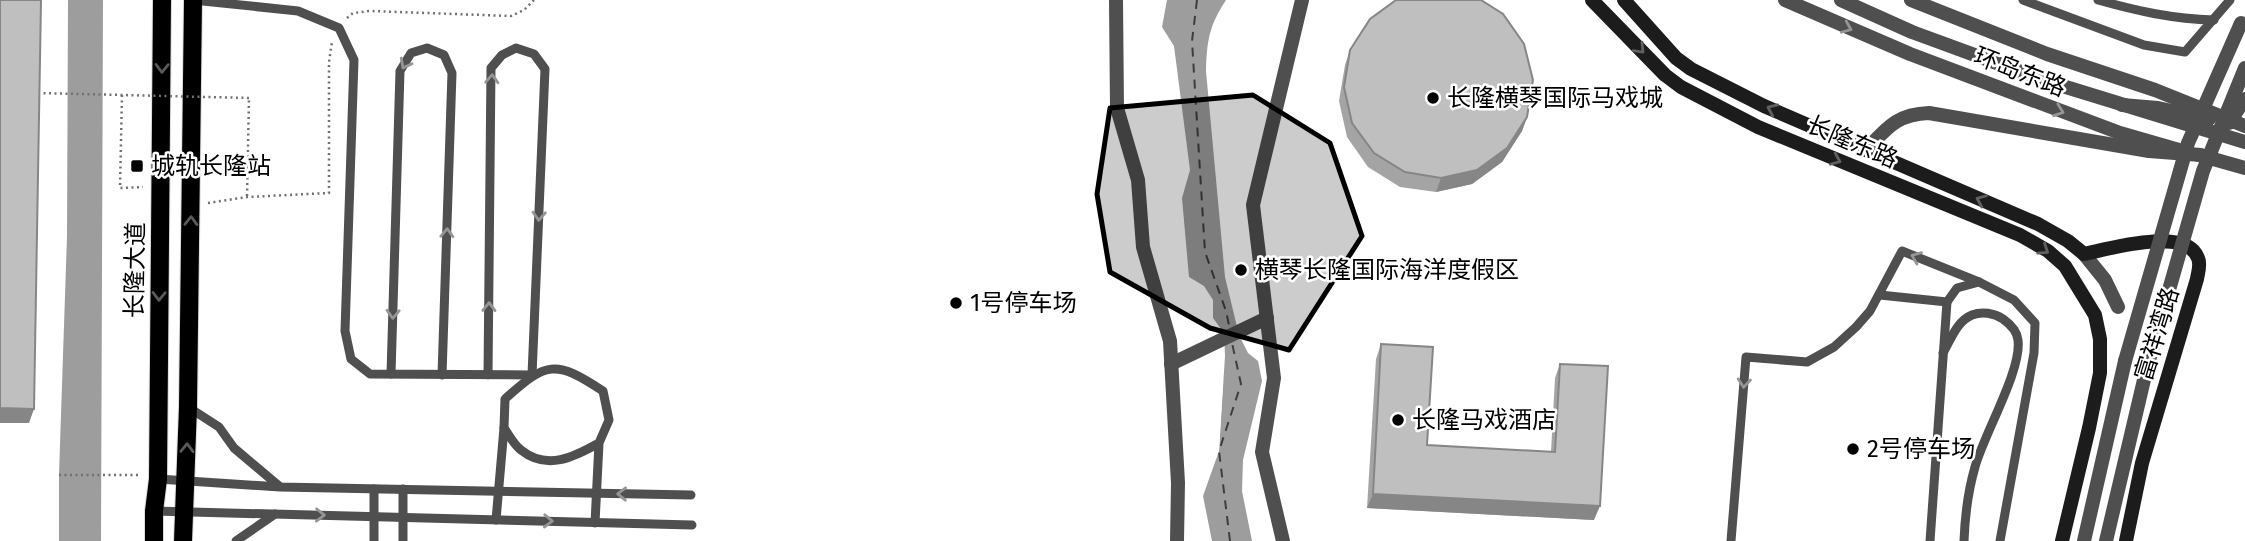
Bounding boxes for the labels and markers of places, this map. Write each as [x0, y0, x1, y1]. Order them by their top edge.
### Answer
place label: 长隆横琴国际马戏城 [1447, 84, 1663, 112]
marker: 长隆横琴国际马戏城 [1425, 90, 1441, 106]
place label: 城轨长隆站 [151, 152, 271, 180]
marker: 城轨长隆站 [129, 158, 145, 174]
place label: 横琴长隆国际海洋度假区 [1255, 256, 1519, 284]
marker: 横琴长隆国际海洋度假区 [1233, 262, 1249, 278]
place label: 1号停车场 [970, 289, 1076, 317]
marker: 1号停车场 [948, 295, 964, 311]
place label: 长隆马戏酒店 [1412, 406, 1556, 434]
marker: 长隆马戏酒店 [1390, 412, 1406, 428]
place label: 2号停车场 [1867, 435, 1975, 463]
marker: 2号停车场 [1845, 441, 1861, 457]

